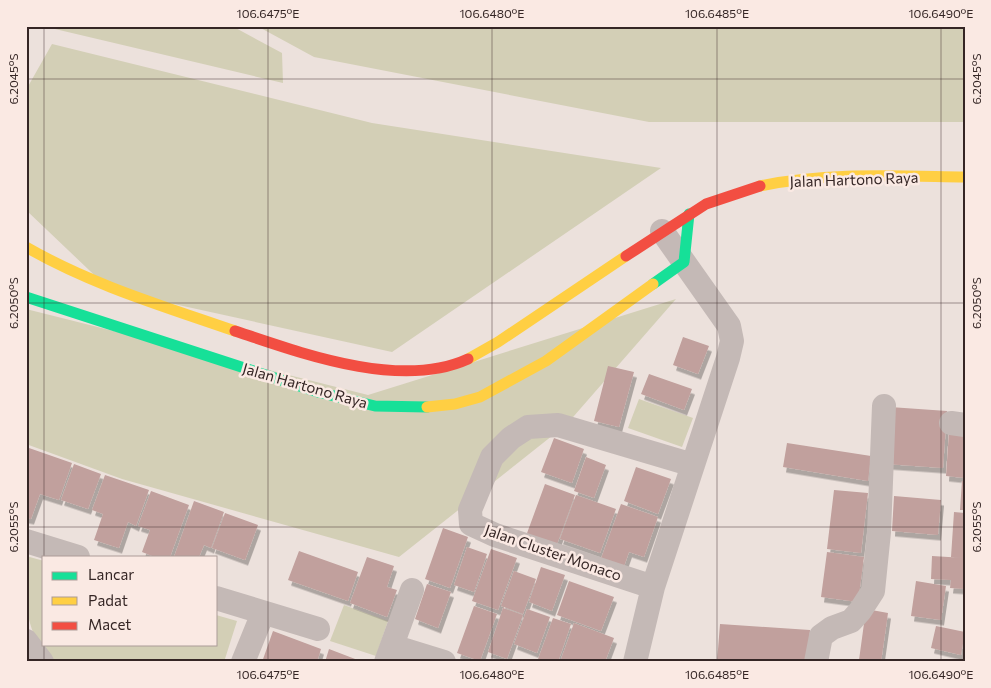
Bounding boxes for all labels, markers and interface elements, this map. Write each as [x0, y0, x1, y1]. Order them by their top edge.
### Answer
text: 106.6475°E [237, 6, 299, 20]
text: 106.6480°E [459, 6, 525, 20]
text: 106.6485°E [685, 6, 749, 20]
text: 106.6490°E [908, 6, 974, 20]
text: 6.2045°S [6, 53, 20, 105]
text: 6.2045°S [969, 53, 983, 105]
street label: Jalan Hartono Raya [789, 168, 919, 190]
text: 6.2050°S [6, 277, 20, 329]
text: 6.2050°S [969, 277, 983, 329]
street label: Jalan Hartono Raya [241, 359, 370, 411]
text: 6.2055°S [6, 502, 20, 552]
text: 6.2055°S [969, 502, 983, 552]
street label: Jalan Cluster Monaco [483, 520, 624, 584]
legend [42, 556, 218, 646]
text: Lancar [88, 565, 134, 583]
text: Padat [88, 591, 128, 609]
text: Macet [88, 615, 131, 633]
text: 106.6475°E [237, 667, 299, 681]
text: 106.6480°E [459, 667, 525, 681]
text: 106.6485°E [685, 667, 749, 681]
text: 106.6490°E [908, 667, 974, 681]

